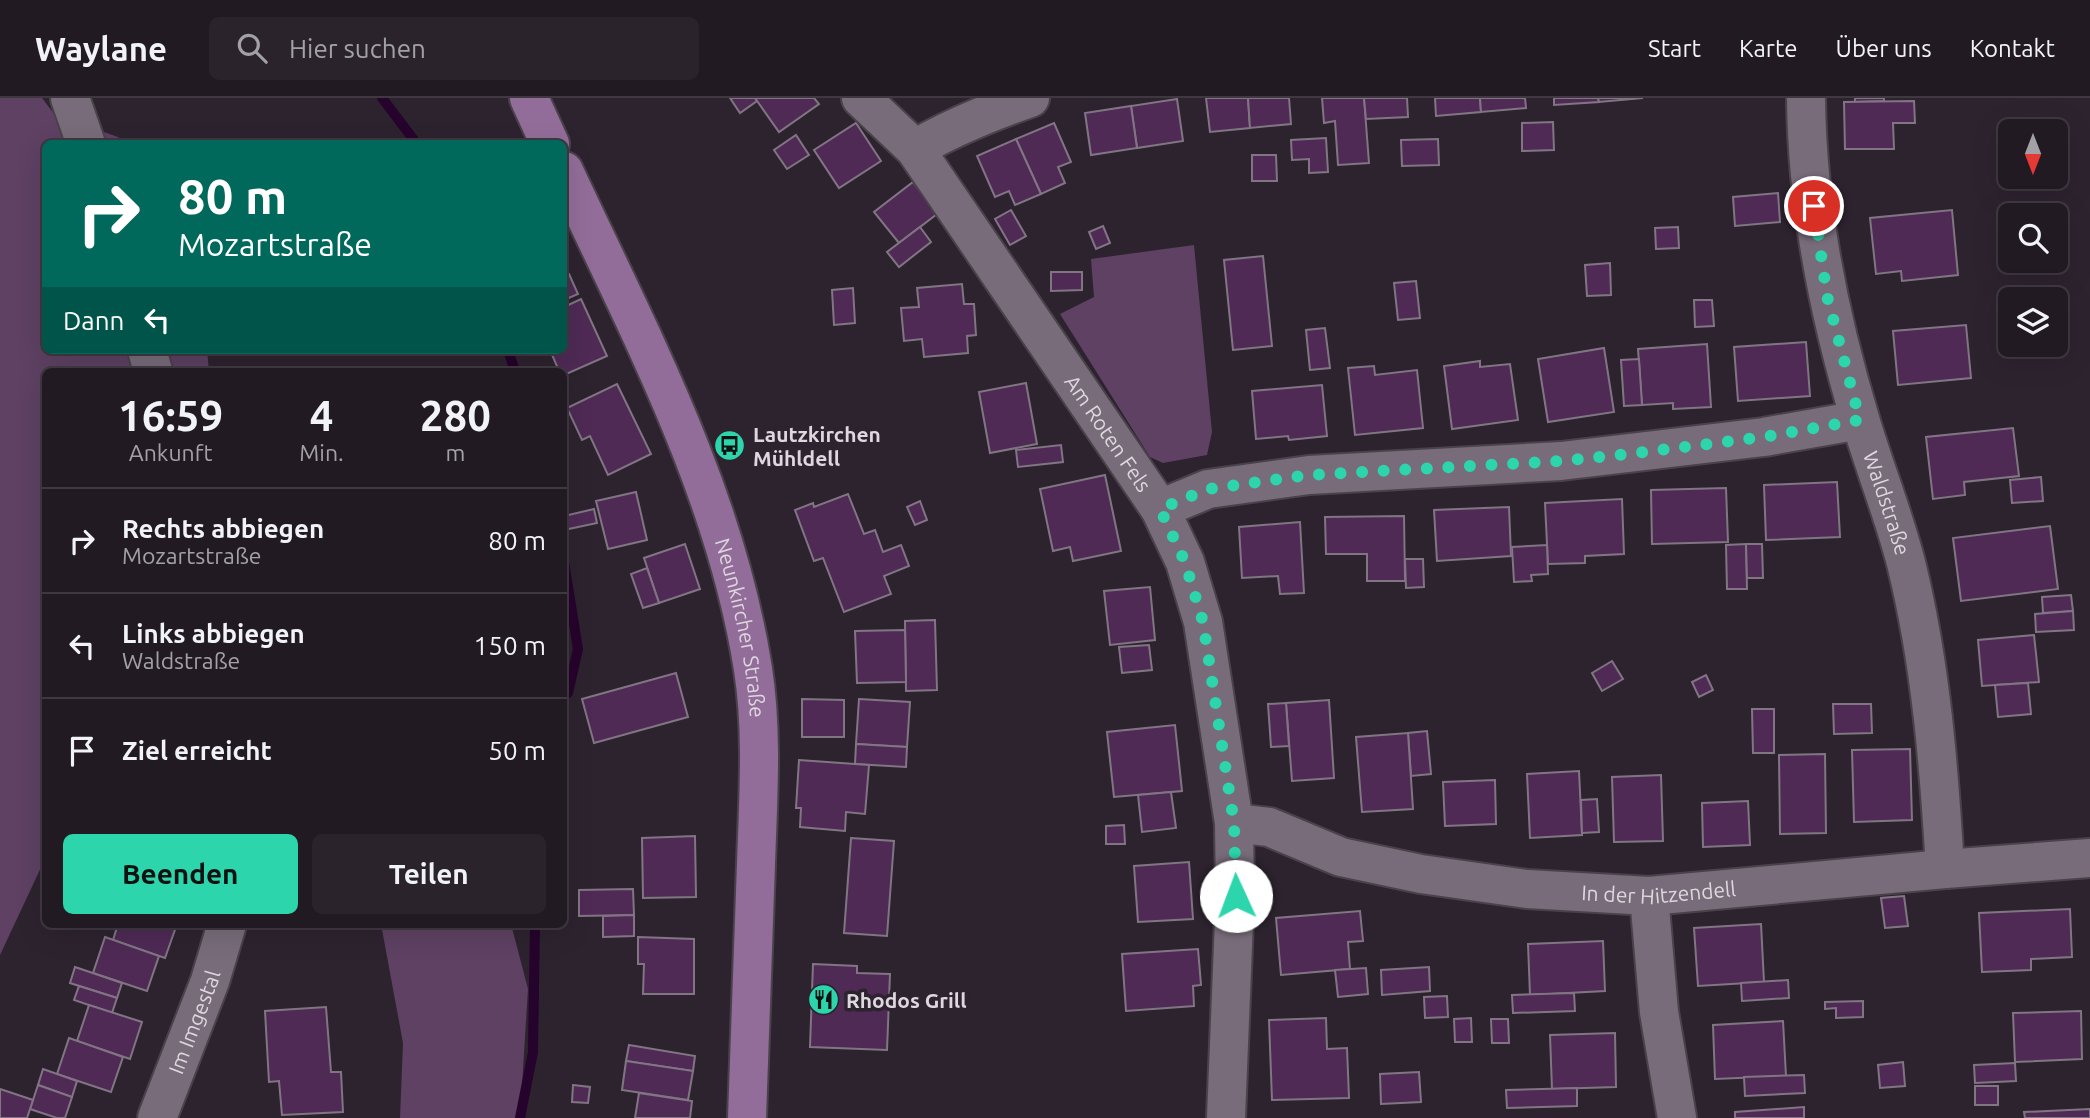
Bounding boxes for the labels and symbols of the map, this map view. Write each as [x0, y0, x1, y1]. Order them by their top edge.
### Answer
north arrow [1998, 119, 2068, 189]
pin [1784, 176, 1844, 236]
street label: Am Roten Fels [1060, 370, 1157, 496]
place label: Lautzkirchen Mühldell [753, 422, 881, 470]
bus stop icon: Lautzkirchen Mühldell [713, 429, 747, 463]
street label: Waldstraße [1859, 448, 1915, 558]
street label: Neunkircher Straße [711, 535, 770, 718]
position arrow [1199, 859, 1273, 933]
street label: In der Hitzendell [1581, 876, 1737, 908]
street label: Im Imgestal [163, 967, 225, 1077]
restaurant icon: Rhodos Grill [806, 983, 840, 1017]
place label: Rhodos Grill [846, 988, 967, 1012]

